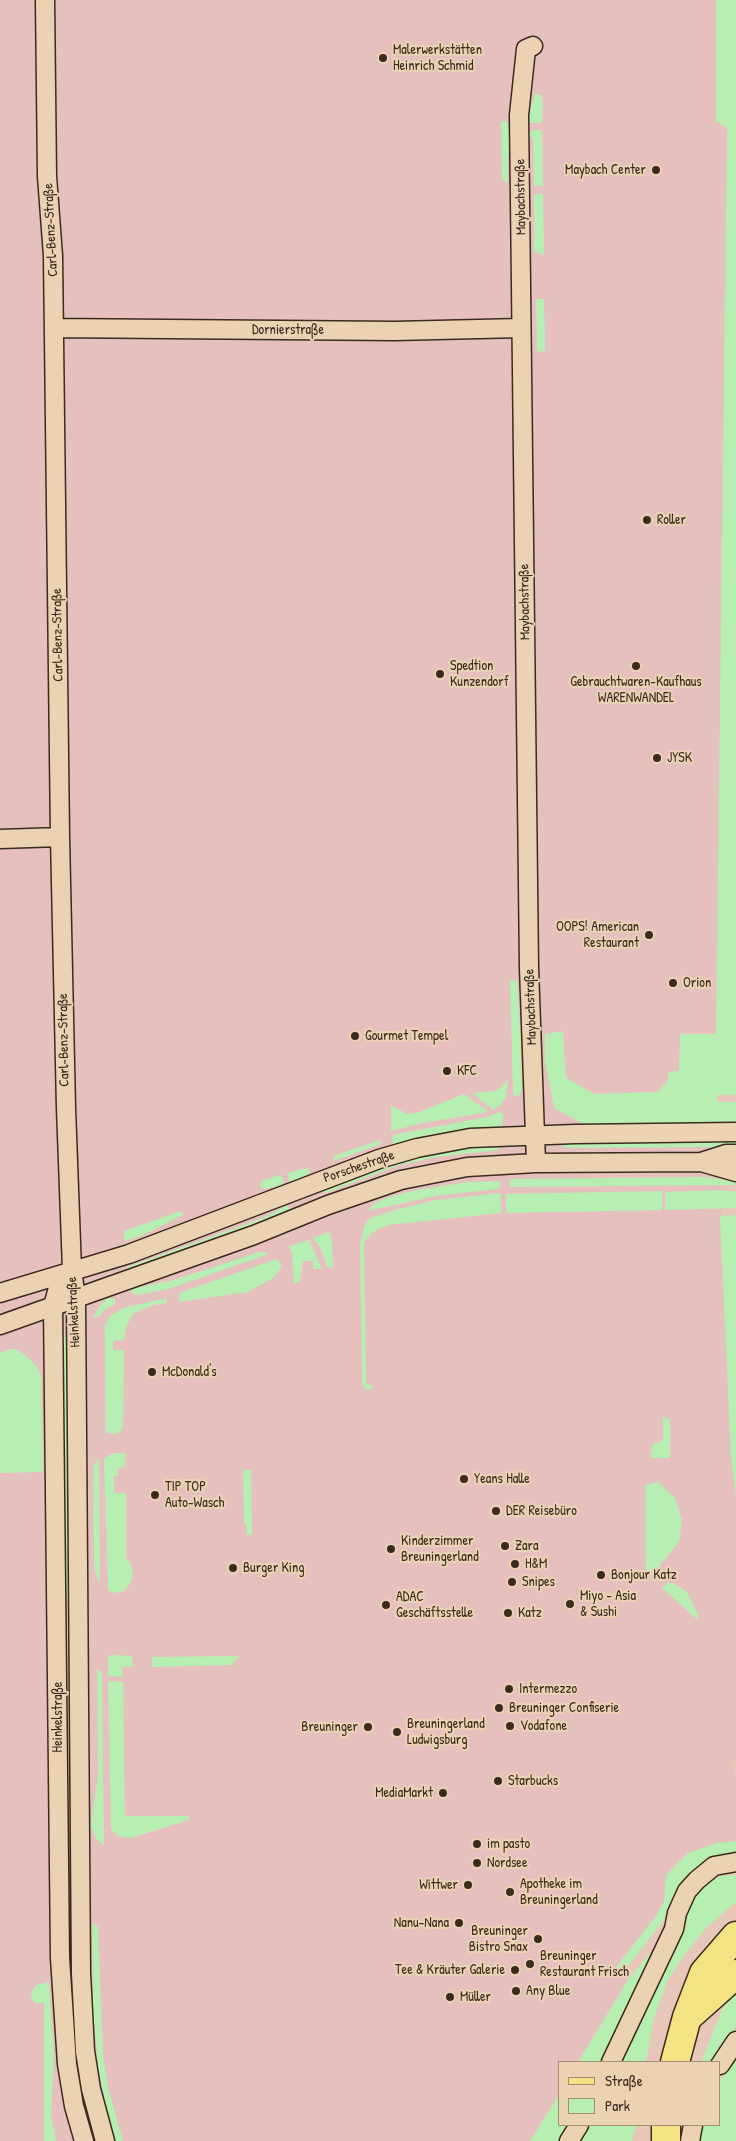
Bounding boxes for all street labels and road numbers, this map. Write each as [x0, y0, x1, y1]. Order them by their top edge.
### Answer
street label: Maybachstraße [512, 159, 530, 235]
street label: Carl-Benz-Straße [40, 183, 62, 277]
street label: Dornierstraße [252, 322, 324, 338]
street label: Maybachstraße [516, 564, 534, 640]
street label: Carl-Benz-Straße [49, 588, 67, 682]
street label: Maybachstraße [521, 969, 541, 1045]
street label: Carl-Benz-Straße [55, 993, 73, 1087]
street label: Porschestraße [321, 1147, 397, 1187]
street label: Heinkelstraße [64, 1276, 84, 1348]
street label: Heinkelstraße [50, 1682, 66, 1752]

